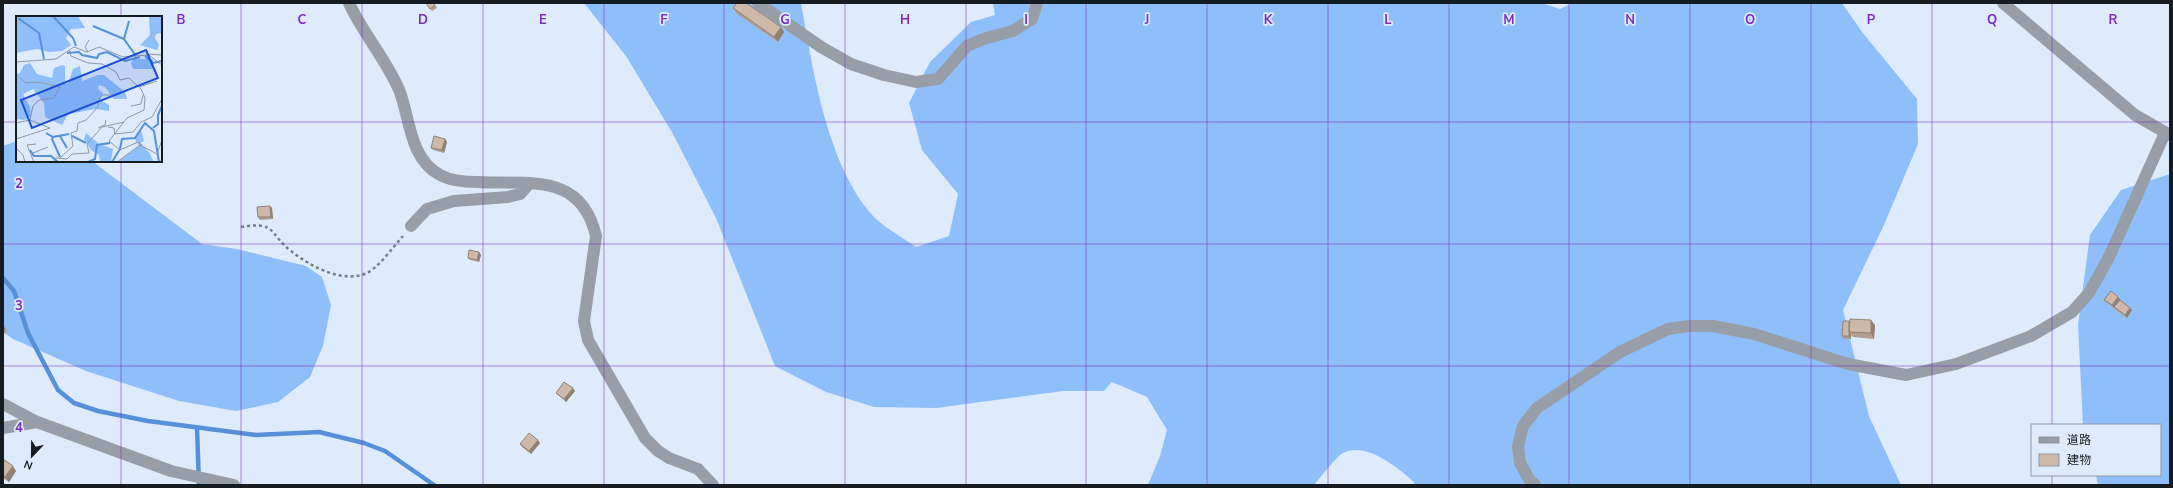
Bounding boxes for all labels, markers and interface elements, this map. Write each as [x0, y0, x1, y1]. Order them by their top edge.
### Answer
text: B [177, 11, 186, 29]
text: C [298, 11, 307, 29]
text: D [418, 11, 428, 29]
text: E [539, 11, 547, 29]
text: F [660, 11, 668, 29]
text: G [780, 11, 790, 29]
text: H [900, 11, 910, 29]
text: I [1024, 11, 1028, 29]
text: J [1144, 11, 1149, 29]
text: K [1264, 11, 1273, 29]
text: L [1384, 11, 1392, 29]
text: M [1503, 11, 1515, 29]
text: N [1625, 11, 1635, 29]
text: O [1745, 11, 1755, 29]
text: P [1867, 11, 1876, 29]
text: Q [1987, 11, 1997, 29]
text: R [2109, 11, 2118, 29]
inset map [16, 16, 162, 162]
text: 2 [15, 175, 23, 193]
text: 3 [15, 297, 23, 315]
text: 4 [15, 419, 23, 437]
legend [2031, 424, 2161, 476]
text: 道路 [2067, 432, 2091, 448]
north arrow [12, 436, 52, 476]
text: 建物 [2067, 452, 2091, 468]
text: N [22, 456, 35, 473]

